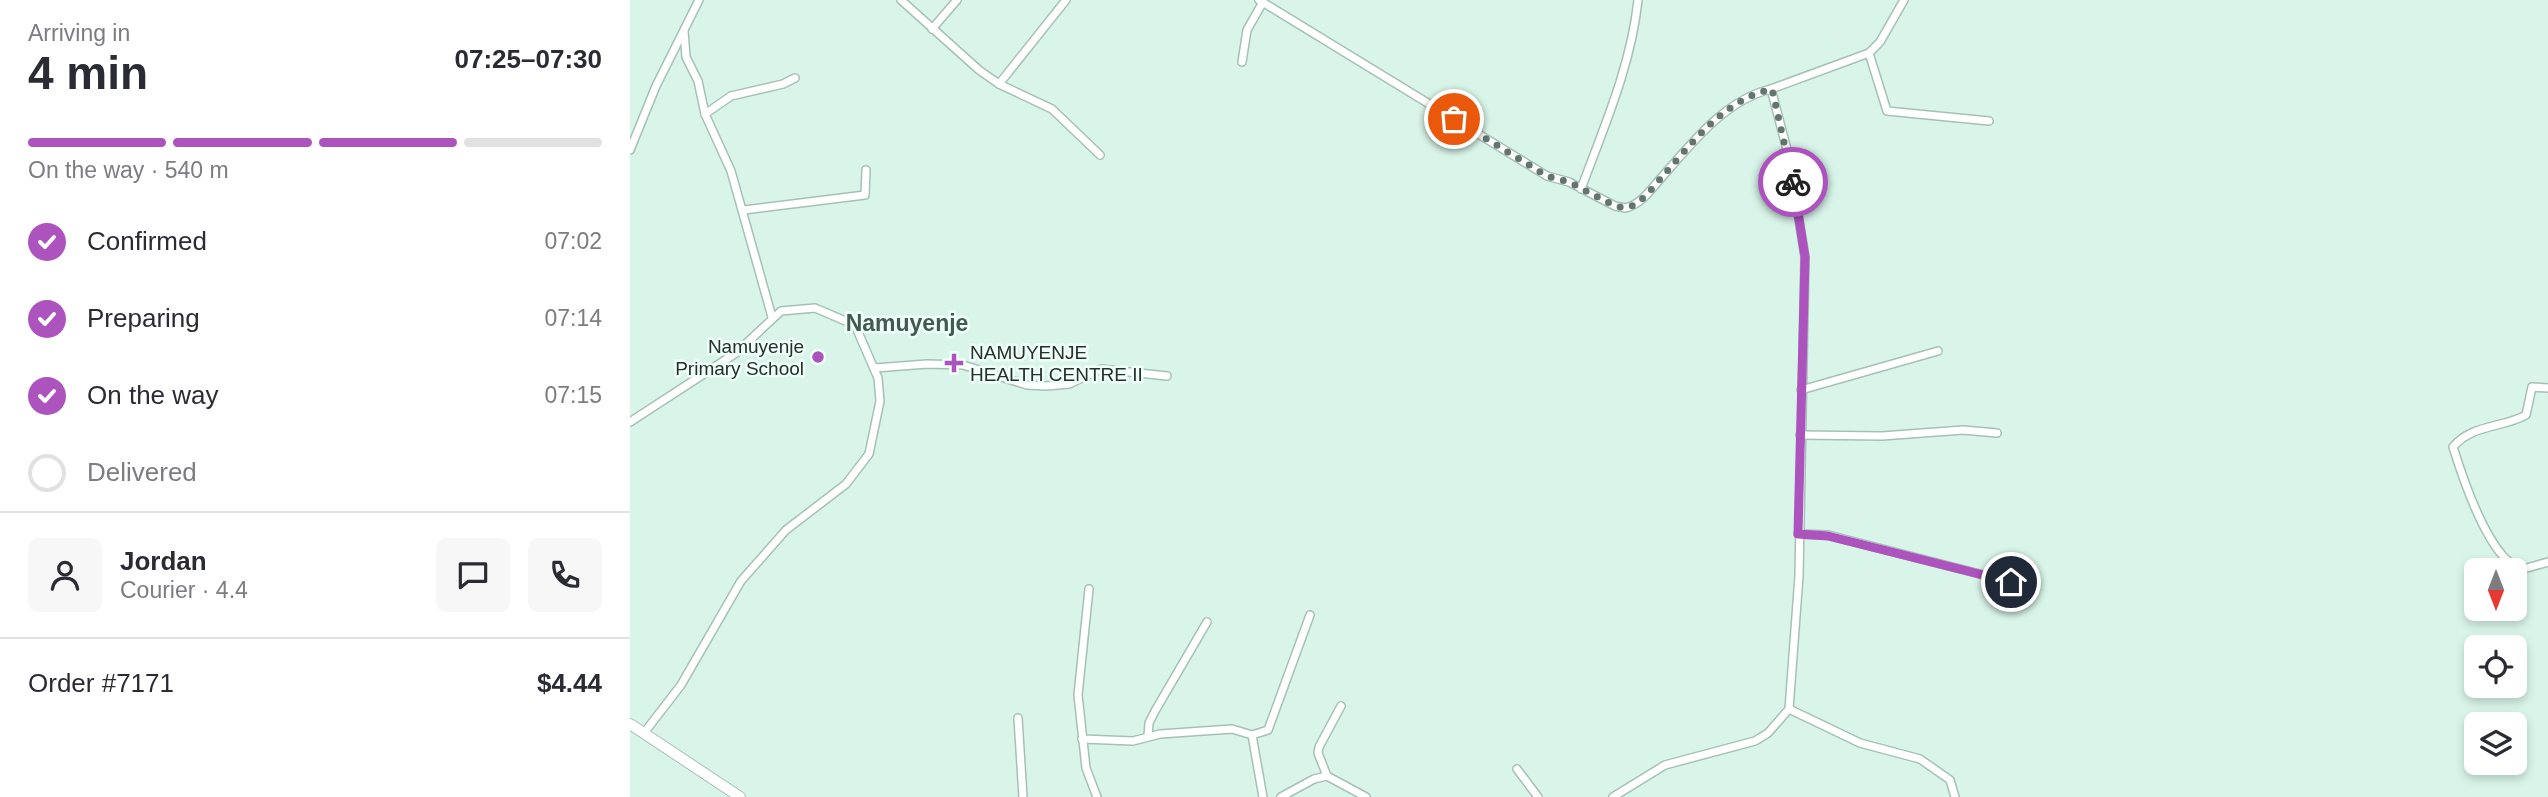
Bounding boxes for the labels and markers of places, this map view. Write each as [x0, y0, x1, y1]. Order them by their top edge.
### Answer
pin [1424, 89, 1484, 149]
place label: Namuyenje Primary School [675, 336, 804, 379]
place label: NAMUYENJE HEALTH CENTRE II [970, 342, 1143, 385]
marker: Namuyenje Primary School [810, 349, 826, 365]
marker: NAMUYENJE HEALTH CENTRE II [944, 353, 964, 373]
pin [1981, 552, 2041, 612]

